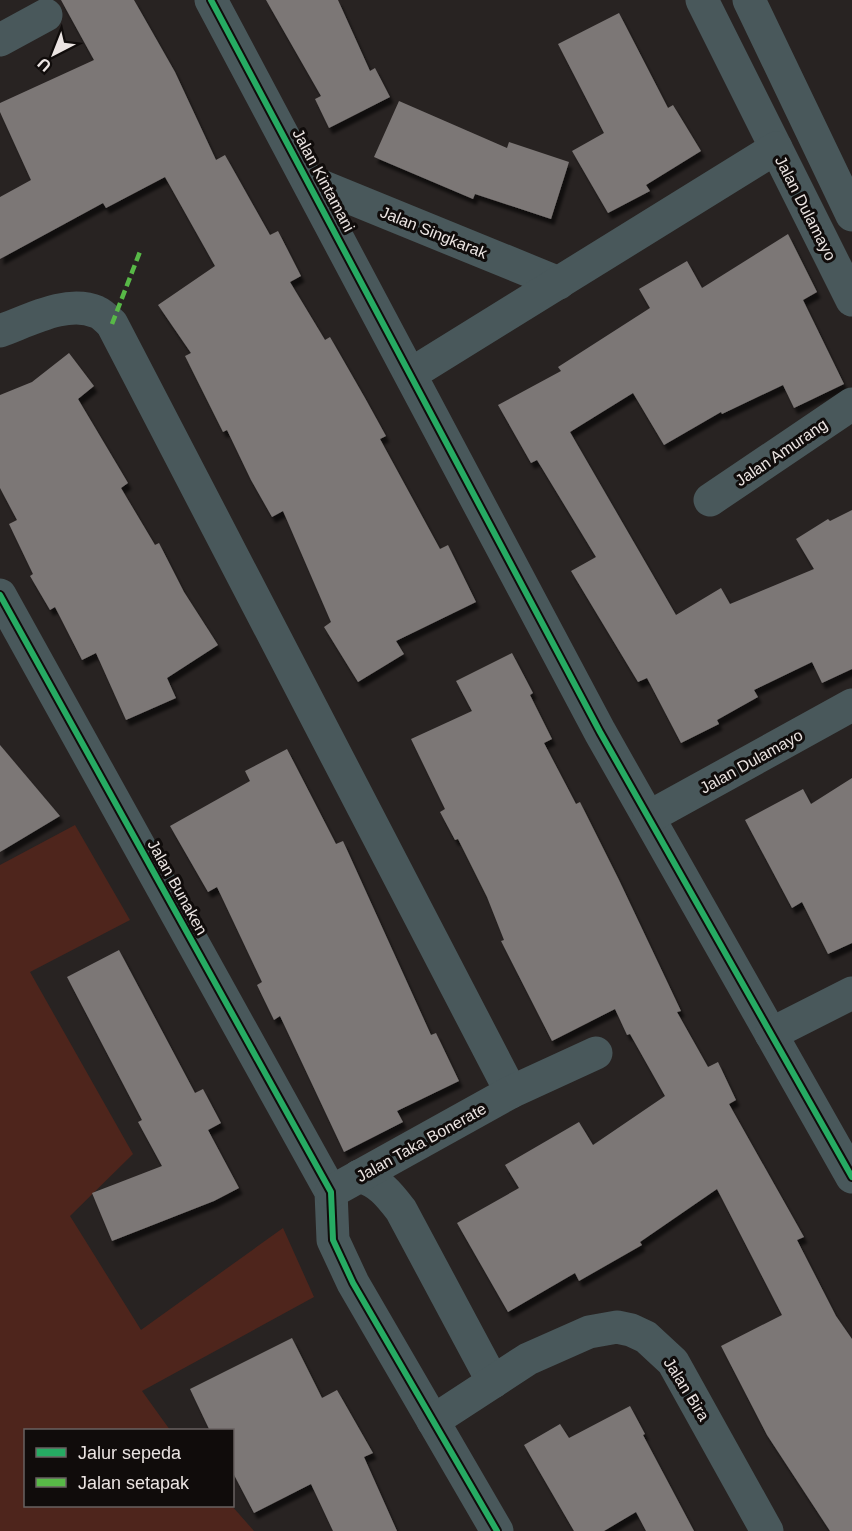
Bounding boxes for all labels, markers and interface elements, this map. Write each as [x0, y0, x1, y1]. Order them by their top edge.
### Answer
north arrow [24, 24, 84, 84]
text: U [34, 55, 54, 75]
street label: Jalan Kintamani [289, 126, 358, 234]
street label: Jalan Dulamayo [772, 153, 839, 263]
street label: Jalan Singkarak [378, 203, 491, 262]
street label: Jalan Amurang [732, 416, 830, 489]
street label: Jalan Dulamayo [697, 726, 806, 797]
street label: Jalan Bunaken [144, 837, 211, 938]
street label: Jalan Taka Bonerate [353, 1100, 489, 1185]
street label: Jalan Bira [661, 1355, 713, 1424]
legend [24, 1429, 234, 1507]
text: Jalur sepeda [78, 1443, 182, 1463]
text: Jalan setapak [78, 1473, 190, 1493]

